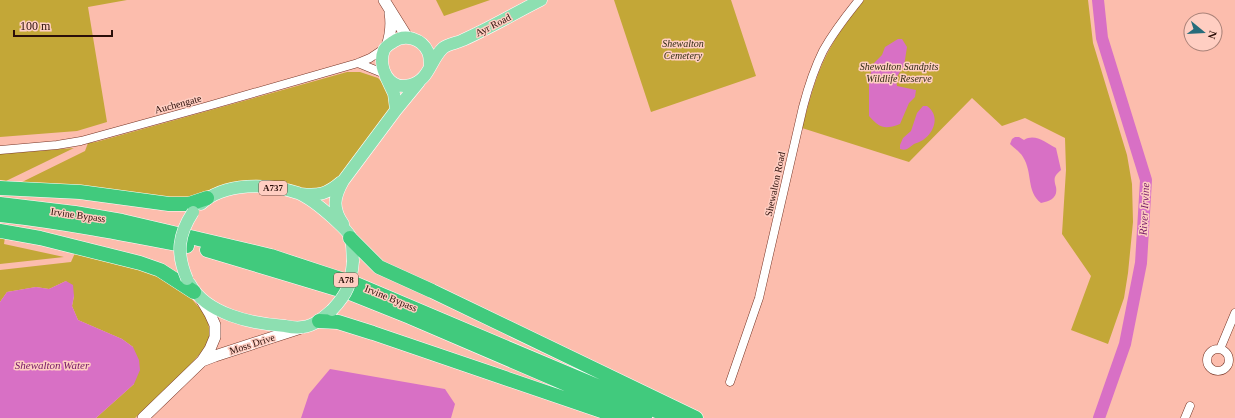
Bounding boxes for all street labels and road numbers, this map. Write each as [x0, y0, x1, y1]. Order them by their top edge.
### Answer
street label: Ayr Road [473, 11, 513, 39]
street label: Auchengate [154, 92, 203, 115]
street label: Shewalton Road [763, 151, 787, 217]
road number: A737 [259, 181, 287, 195]
street label: Irvine Bypass [50, 206, 106, 224]
road number: A78 [334, 273, 358, 287]
street label: Irvine Bypass [363, 283, 419, 313]
street label: Moss Drive [228, 331, 277, 356]

